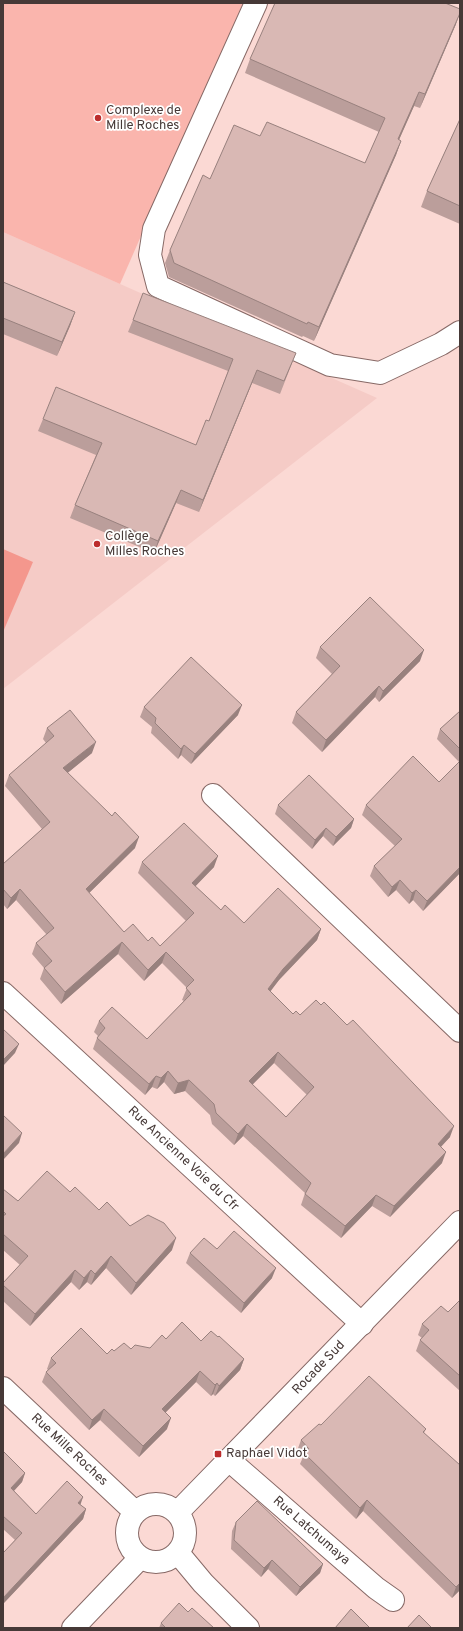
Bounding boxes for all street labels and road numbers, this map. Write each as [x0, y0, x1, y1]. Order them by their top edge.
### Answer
street label: Rue Ancienne Voie du Cfr [124, 1103, 242, 1215]
street label: Rocade Sud [289, 1338, 349, 1398]
street label: Rue Mille Roches [27, 1410, 111, 1490]
street label: Rue Latchumaya [269, 1493, 353, 1569]

